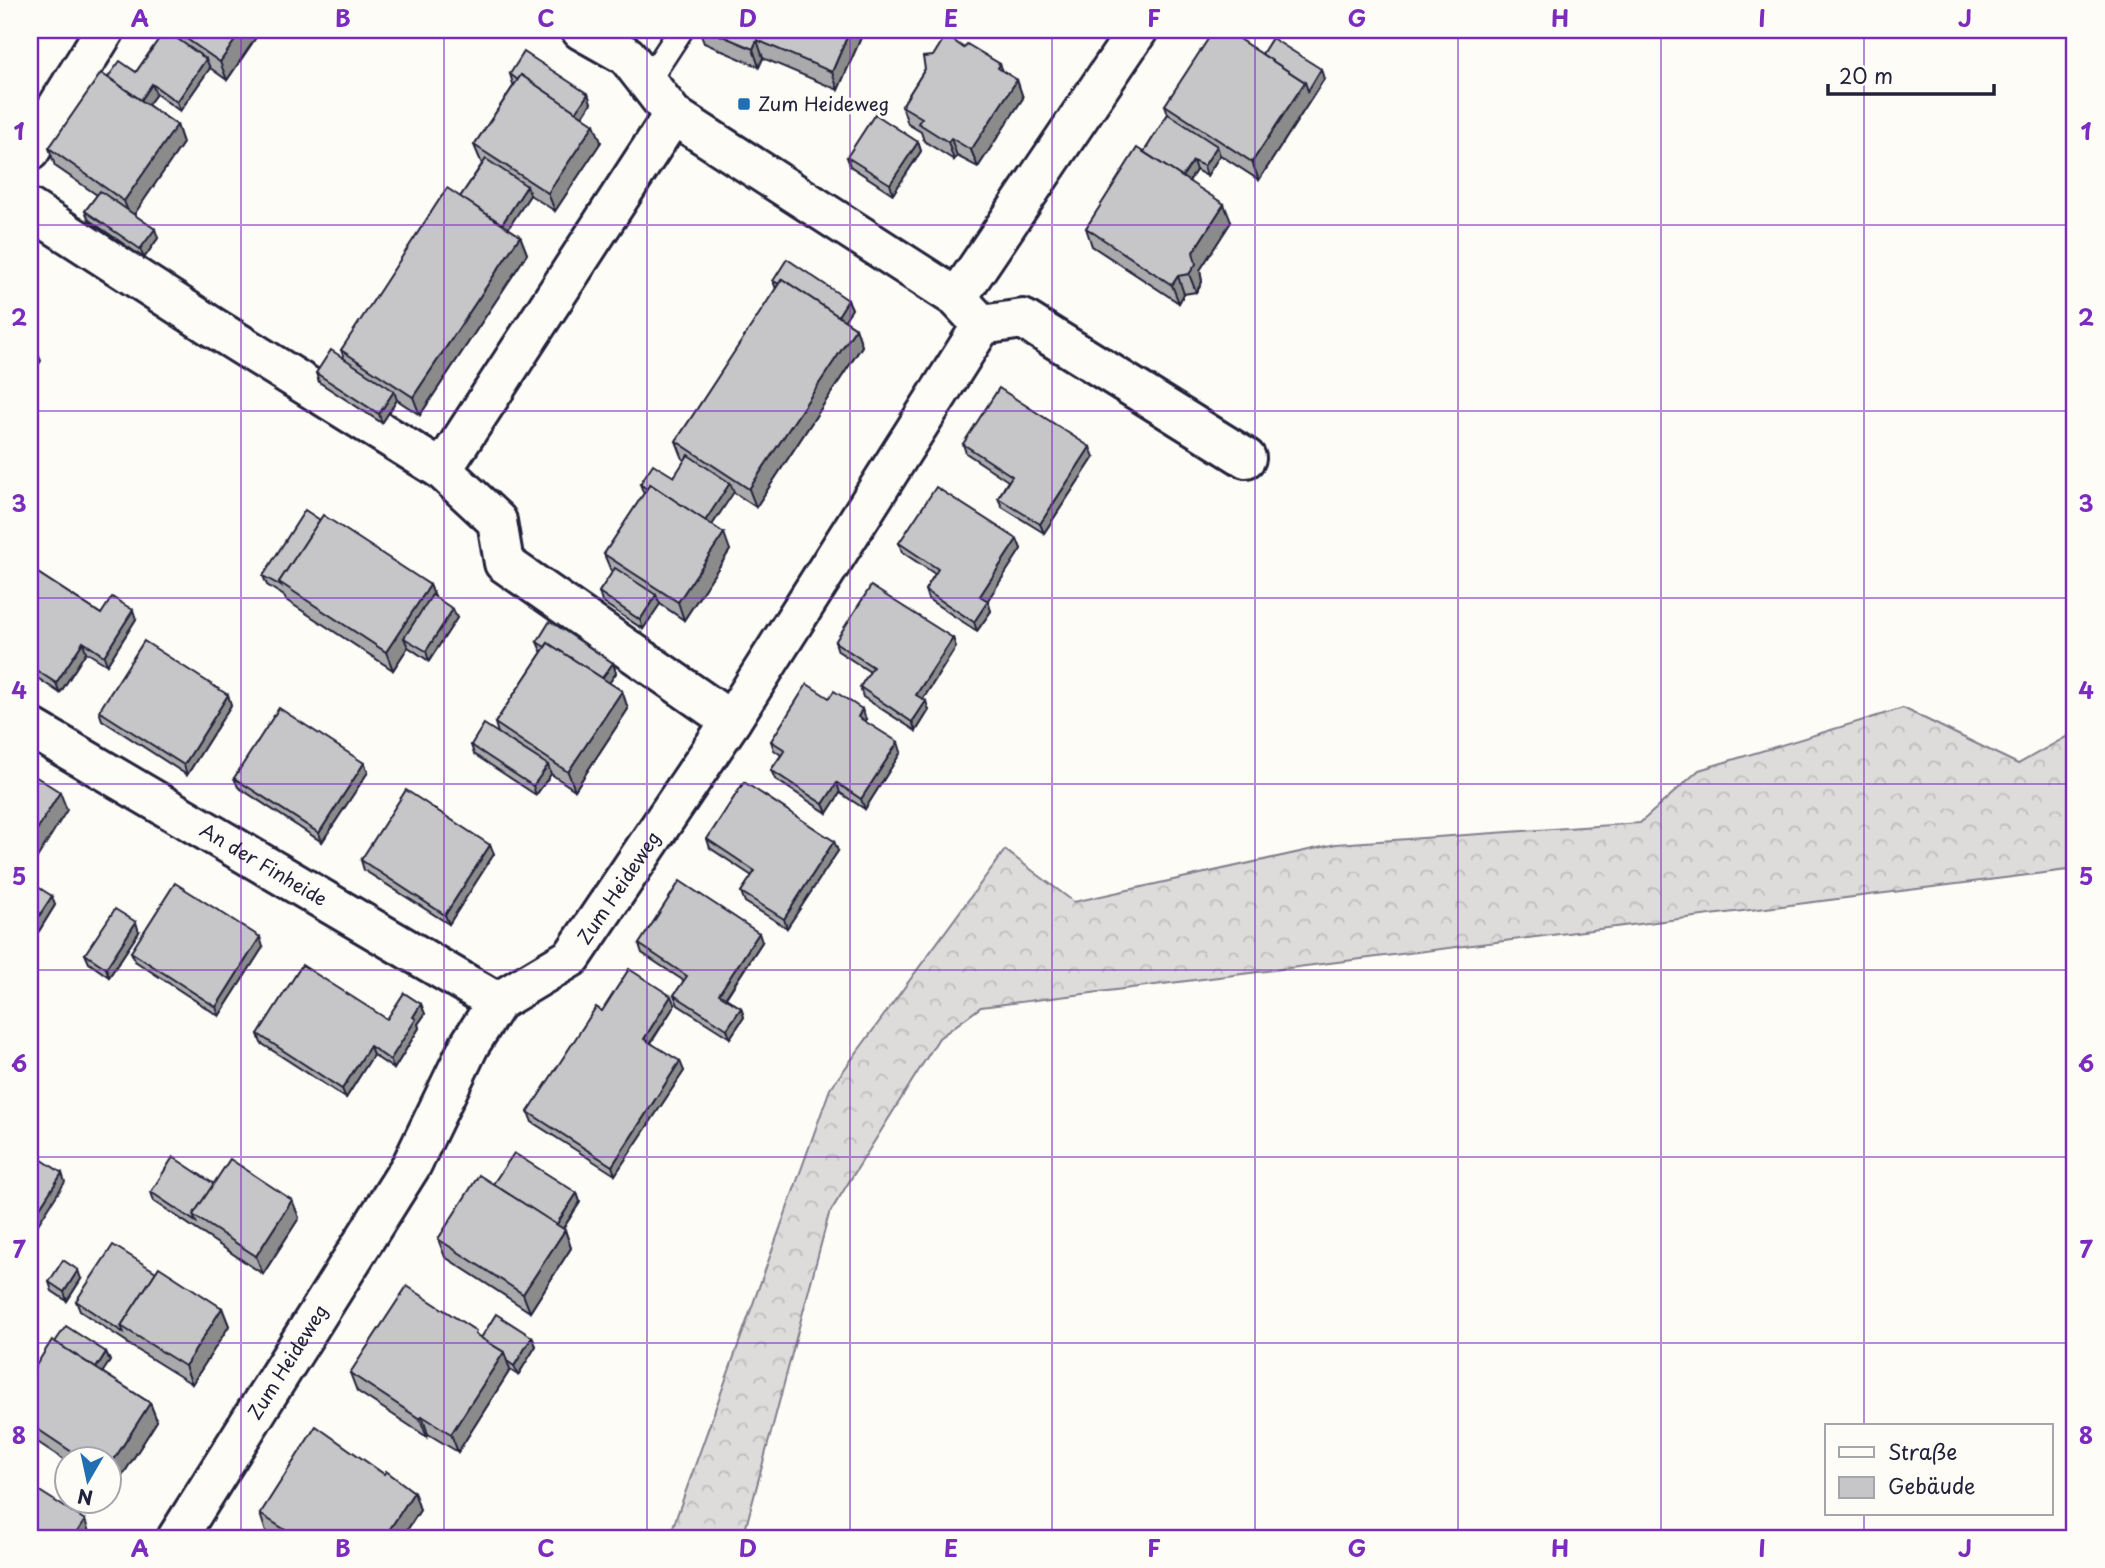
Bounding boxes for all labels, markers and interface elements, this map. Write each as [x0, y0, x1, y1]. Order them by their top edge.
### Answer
text: A [131, 0, 149, 35]
text: B [335, 0, 351, 35]
text: C [537, 0, 555, 35]
text: D [739, 0, 757, 35]
text: E [944, 0, 958, 35]
text: F [1147, 0, 1161, 35]
text: G [1348, 0, 1366, 35]
text: H [1551, 0, 1569, 35]
text: I [1758, 0, 1766, 35]
text: J [1958, 0, 1972, 35]
scale bar [1828, 52, 1995, 96]
text: 20 m [1839, 59, 1893, 91]
place label: Zum Heideweg [758, 89, 889, 117]
marker: Zum Heideweg [736, 96, 752, 112]
text: 1 [14, 113, 25, 148]
text: 1 [2081, 113, 2092, 148]
text: 2 [11, 299, 27, 334]
text: 2 [2078, 299, 2094, 334]
text: 3 [11, 485, 27, 520]
text: 3 [2078, 485, 2094, 520]
text: 4 [11, 672, 27, 707]
text: 4 [2078, 672, 2094, 707]
street label: An der Finheide [195, 815, 333, 912]
street label: Zum Heideweg [570, 825, 666, 949]
text: 5 [12, 858, 26, 893]
text: 5 [2079, 858, 2093, 893]
text: 6 [11, 1045, 27, 1080]
text: 6 [2078, 1045, 2094, 1080]
text: 7 [12, 1231, 26, 1266]
text: 7 [2079, 1231, 2093, 1266]
street label: Zum Heideweg [240, 1298, 334, 1424]
text: 8 [12, 1417, 26, 1452]
text: 8 [2079, 1417, 2093, 1452]
legend [1825, 1424, 2052, 1516]
text: Straße [1888, 1435, 1957, 1467]
north arrow [52, 1446, 122, 1516]
text: Gebäude [1888, 1469, 1975, 1501]
text: N [76, 1483, 95, 1513]
text: A [131, 1530, 149, 1565]
text: B [335, 1530, 351, 1565]
text: C [537, 1530, 555, 1565]
text: D [739, 1530, 757, 1565]
text: E [944, 1530, 958, 1565]
text: F [1147, 1530, 1161, 1565]
text: G [1348, 1530, 1366, 1565]
text: H [1551, 1530, 1569, 1565]
text: I [1758, 1530, 1766, 1565]
text: J [1958, 1530, 1972, 1565]

